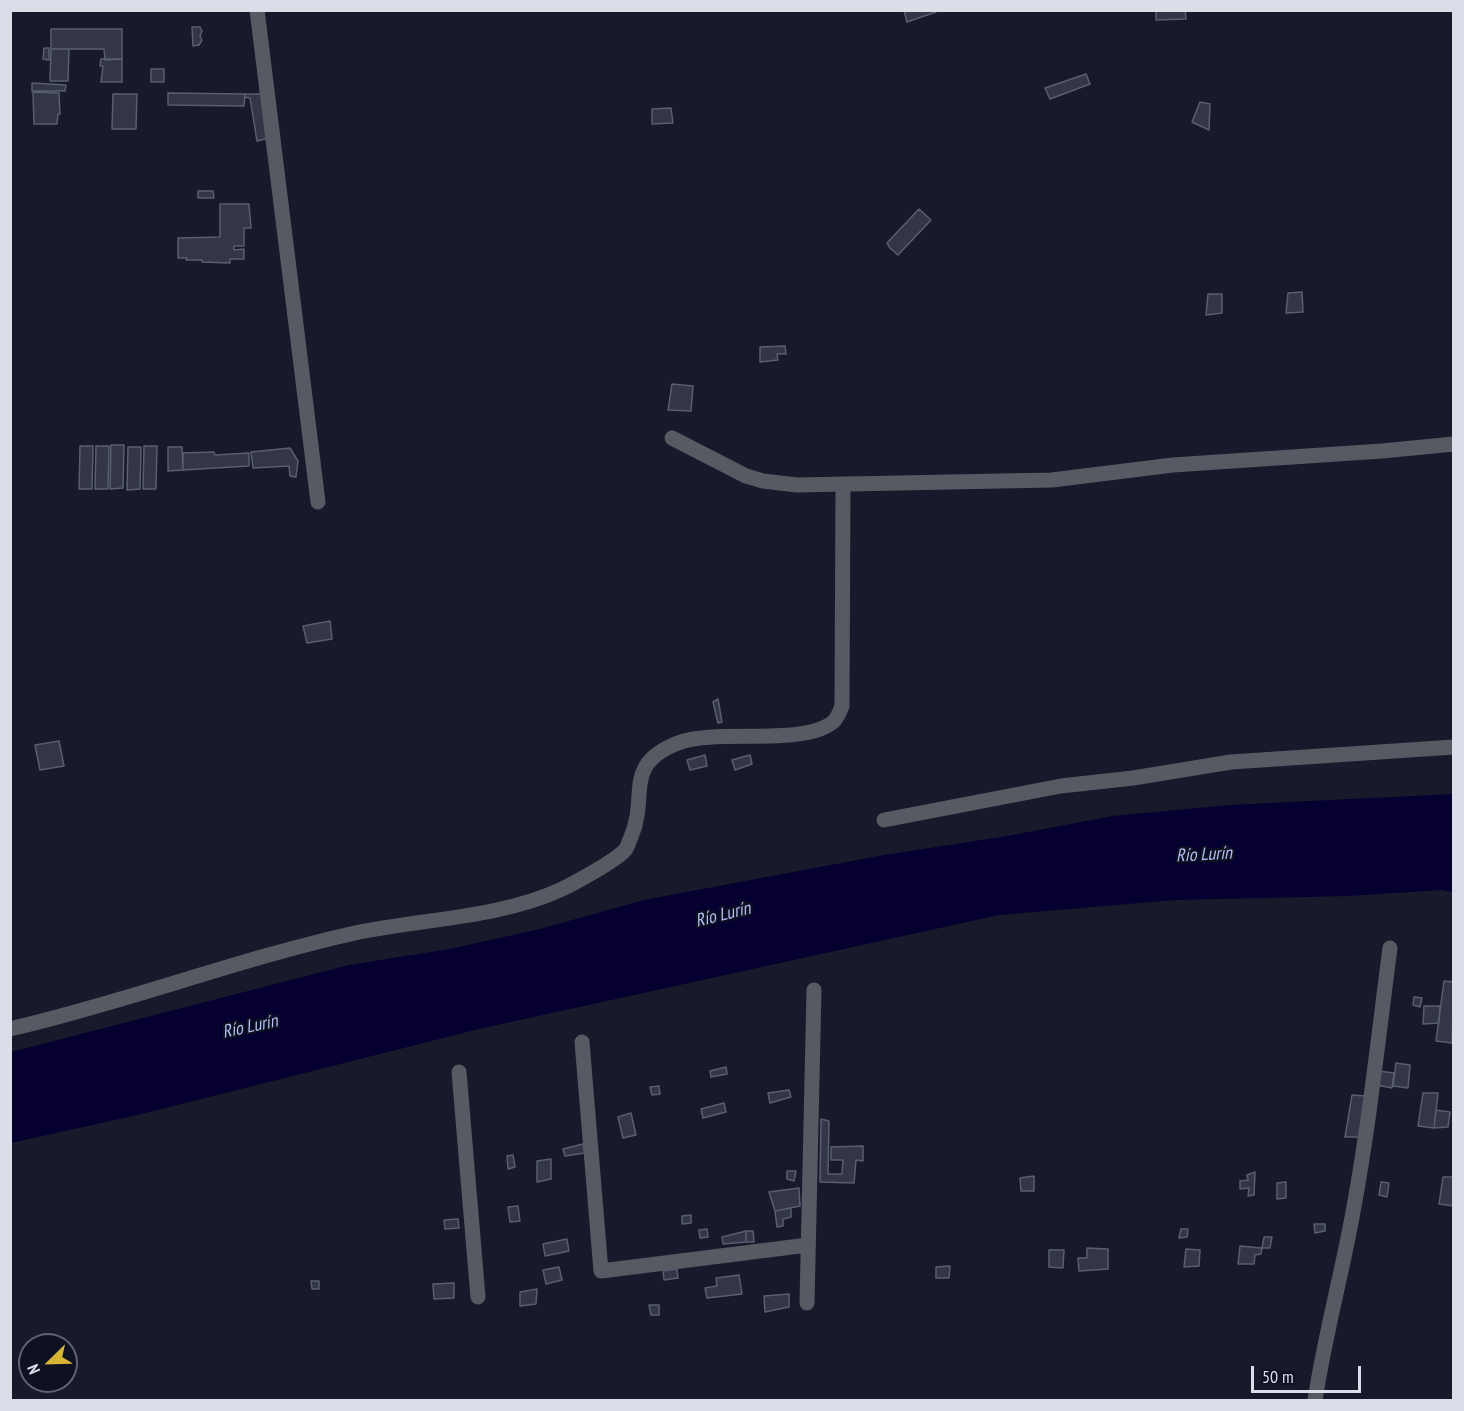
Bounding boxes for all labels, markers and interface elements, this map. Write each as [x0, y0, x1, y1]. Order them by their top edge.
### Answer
water label: Río Lurín [1176, 843, 1232, 867]
water label: Río Lurín [693, 898, 753, 932]
water label: Río Lurín [220, 1011, 280, 1043]
north arrow [18, 1333, 78, 1393]
scale bar [1254, 1354, 1364, 1392]
text: N [22, 1361, 44, 1377]
text: 50 m [1262, 1365, 1294, 1388]

